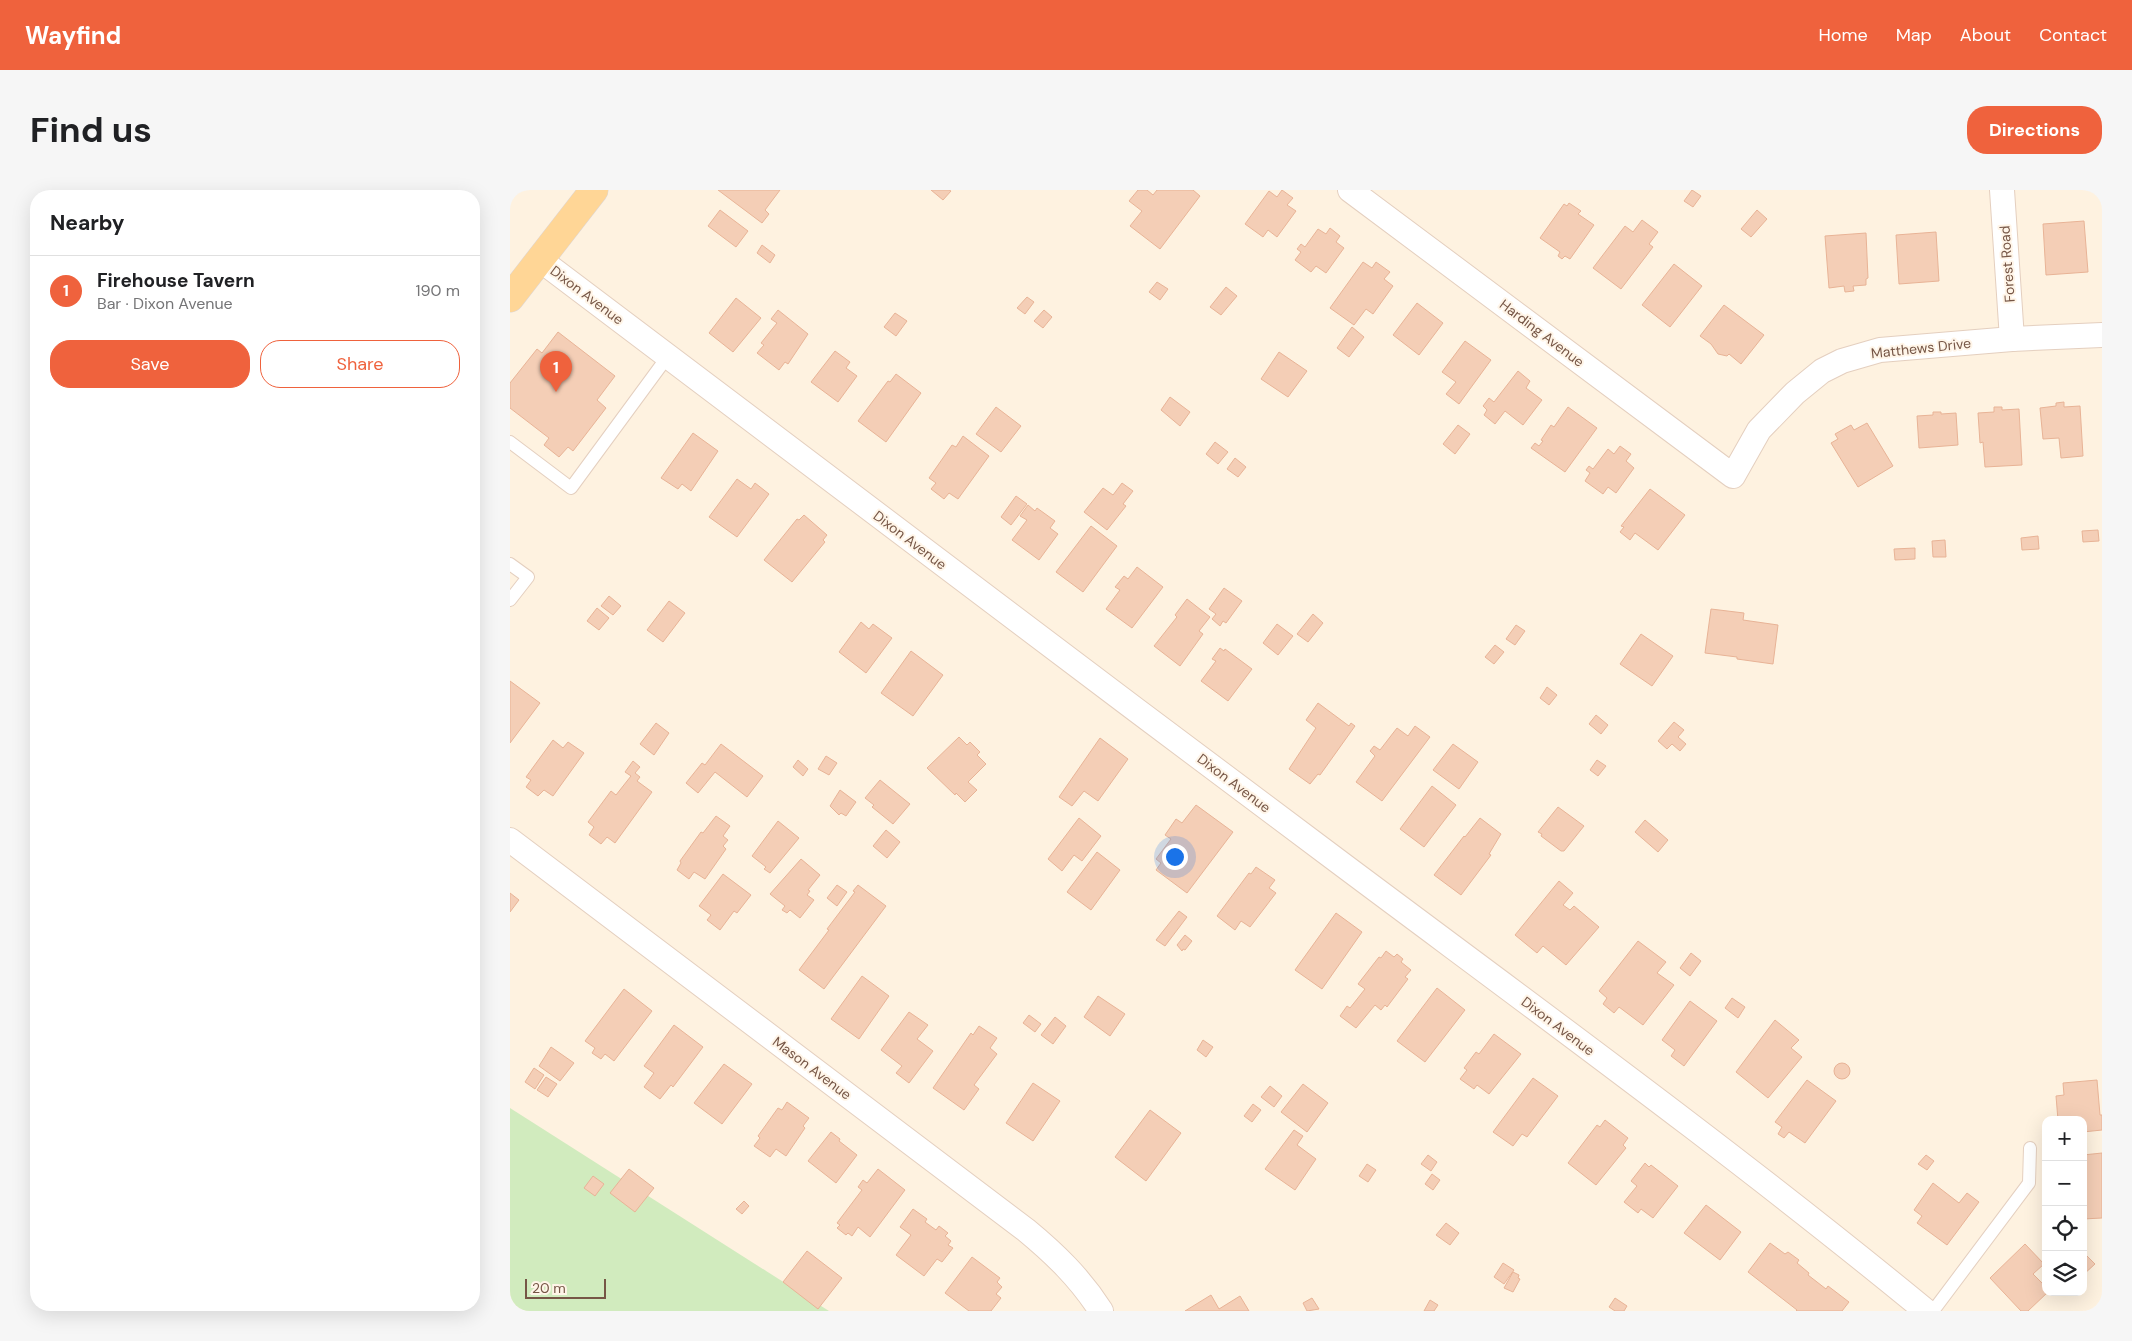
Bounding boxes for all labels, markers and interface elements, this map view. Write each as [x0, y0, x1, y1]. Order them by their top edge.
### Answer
text: Wayfind [25, 20, 121, 51]
text: Home [1818, 23, 1868, 47]
text: Map [1896, 23, 1932, 47]
text: About [1960, 23, 2011, 47]
text: Contact [2039, 23, 2107, 47]
button: Directions [1967, 106, 2102, 154]
text: Find us [30, 107, 152, 153]
text: Nearby [50, 209, 124, 237]
street label: Forest Road [1995, 225, 2019, 303]
street label: Dixon Avenue [547, 262, 627, 328]
text: Firehouse Tavern [97, 268, 255, 293]
text: 1 [63, 280, 69, 301]
text: 190 m [416, 280, 460, 301]
text: Bar · Dixon Avenue [97, 293, 233, 314]
street label: Harding Avenue [1496, 295, 1588, 371]
street label: Matthews Drive [1870, 334, 1972, 362]
button: Save [50, 340, 250, 388]
button: Share [260, 340, 460, 388]
pin: 1 [540, 351, 572, 392]
street label: Dixon Avenue [870, 507, 950, 573]
street label: Dixon Avenue [1194, 750, 1274, 816]
your location [1162, 844, 1188, 870]
street label: Dixon Avenue [1518, 993, 1598, 1059]
street label: Mason Avenue [769, 1033, 855, 1104]
map controls [2042, 1116, 2087, 1296]
button: + [2042, 1116, 2087, 1161]
button: − [2042, 1161, 2087, 1206]
button: locate [2042, 1206, 2087, 1251]
button: layers [2042, 1251, 2087, 1296]
scale bar [525, 1276, 606, 1299]
text: 20 m [532, 1279, 566, 1297]

